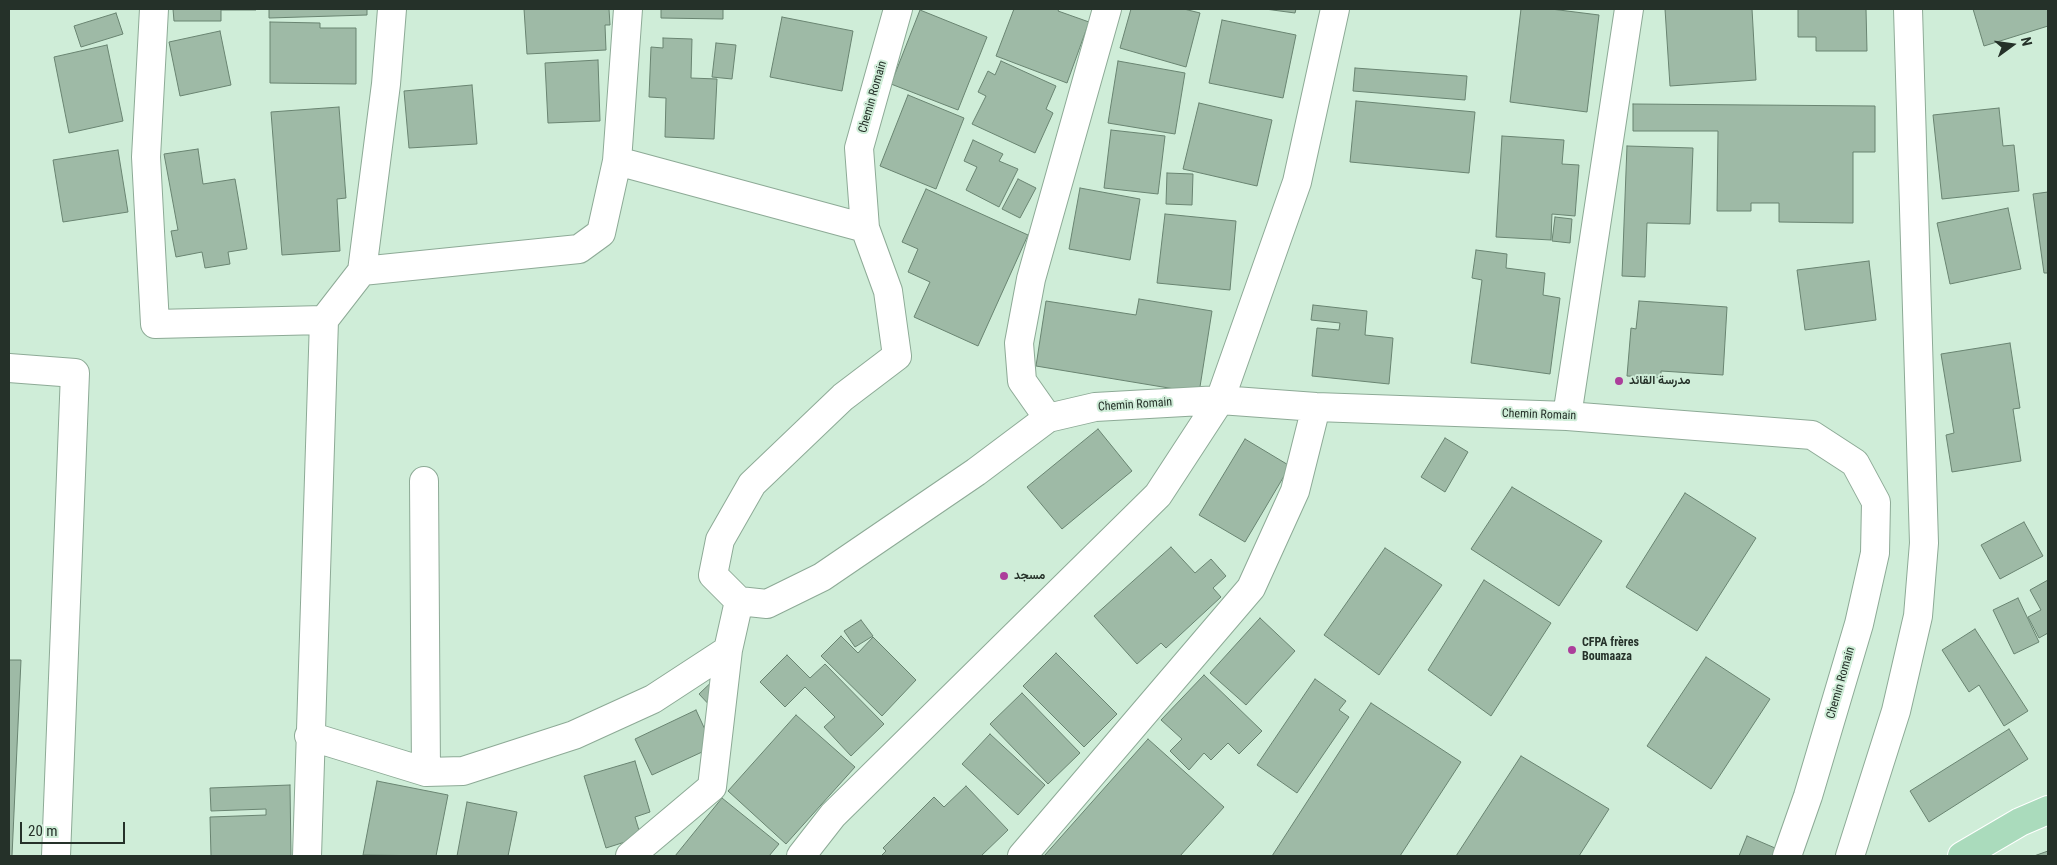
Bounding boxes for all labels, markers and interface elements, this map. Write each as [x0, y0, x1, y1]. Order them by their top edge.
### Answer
north arrow [1987, 20, 2037, 70]
text: N [2018, 35, 2035, 47]
street label: Chemin Romain [856, 59, 890, 135]
place label: مدرسة القائد [1629, 374, 1690, 388]
marker: مدرسة القائد [1613, 375, 1625, 387]
street label: Chemin Romain [1097, 395, 1173, 415]
street label: Chemin Romain [1502, 407, 1576, 423]
place label: مسجد [1014, 569, 1045, 583]
marker: مسجد [998, 570, 1010, 582]
place label: CFPA frères Boumaaza [1582, 636, 1639, 664]
marker: CFPA frères Boumaaza [1566, 644, 1578, 656]
street label: Chemin Romain [1824, 645, 1858, 721]
scale bar [22, 812, 128, 844]
text: 20 m [28, 822, 58, 840]

